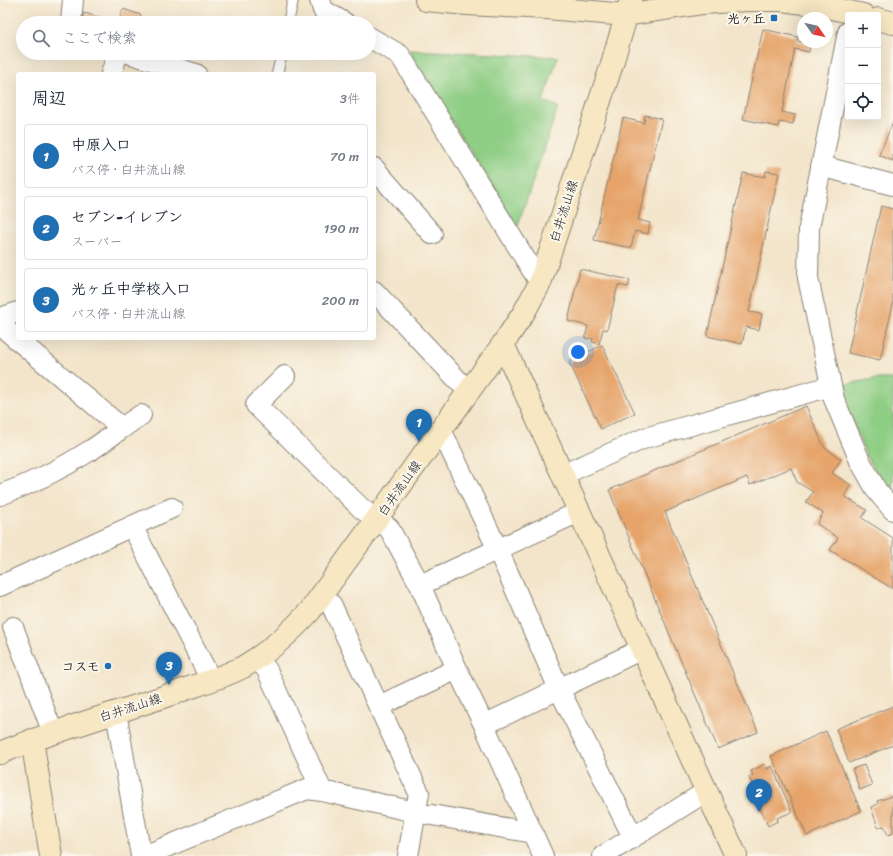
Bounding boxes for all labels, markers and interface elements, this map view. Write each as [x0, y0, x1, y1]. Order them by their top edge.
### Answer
place label: 光ヶ丘 [727, 7, 766, 30]
north arrow [797, 12, 833, 48]
map controls [845, 12, 881, 120]
button: + [845, 12, 881, 48]
marker: 光ヶ丘 [769, 13, 779, 23]
search box [16, 16, 376, 60]
text: ここで検索 [62, 25, 137, 51]
icon: search [30, 27, 52, 49]
button: − [845, 48, 881, 84]
text: 周辺 [32, 83, 66, 113]
button: locate [845, 84, 881, 120]
text: 3件 [340, 87, 360, 110]
text: 中原入口 [71, 132, 131, 158]
text: 1 [43, 145, 49, 168]
text: 70 m [330, 145, 359, 168]
text: バス停 · 白井流山線 [71, 158, 185, 181]
street label: 白井流山線 [542, 176, 585, 246]
text: セブン-イレブン [71, 204, 183, 230]
text: 2 [42, 217, 50, 240]
text: 190 m [324, 217, 359, 240]
text: スーパー [71, 230, 122, 253]
text: 光ヶ丘中学校入口 [71, 276, 191, 302]
text: 3 [42, 289, 50, 312]
text: 200 m [322, 289, 359, 312]
text: バス停 · 白井流山線 [71, 302, 185, 325]
your location [568, 342, 588, 362]
pin: 1 [406, 409, 432, 442]
street label: 白井流山線 [371, 454, 428, 522]
pin: 3 [156, 652, 182, 685]
place label: コスモ [62, 655, 100, 678]
marker: コスモ [103, 661, 113, 671]
street label: 白井流山線 [96, 686, 166, 728]
pin: 2 [746, 779, 772, 812]

